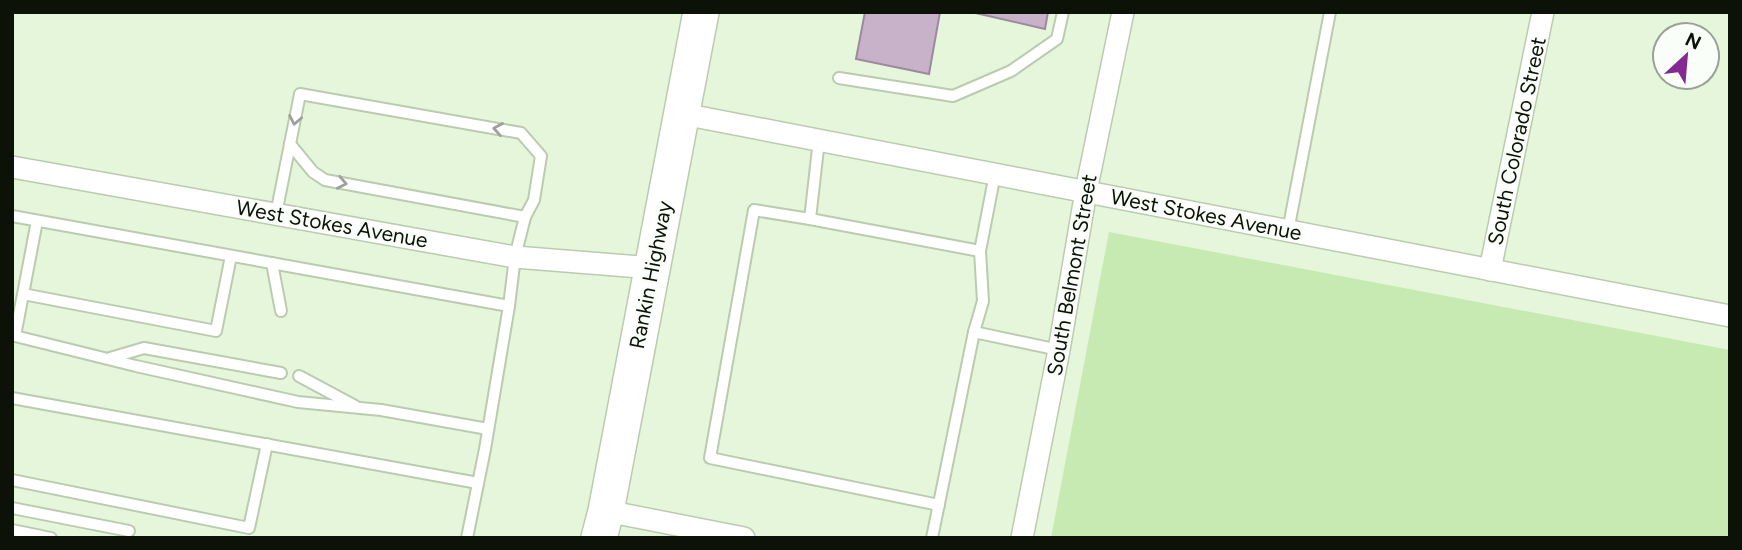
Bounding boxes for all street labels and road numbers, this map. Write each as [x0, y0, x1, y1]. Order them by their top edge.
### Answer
street label: South Colorado Street [1482, 35, 1551, 247]
street label: South Belmont Street [1041, 172, 1102, 378]
street label: West Stokes Avenue [1108, 184, 1304, 245]
street label: West Stokes Avenue [234, 194, 430, 253]
street label: Rankin Highway [624, 199, 677, 351]

